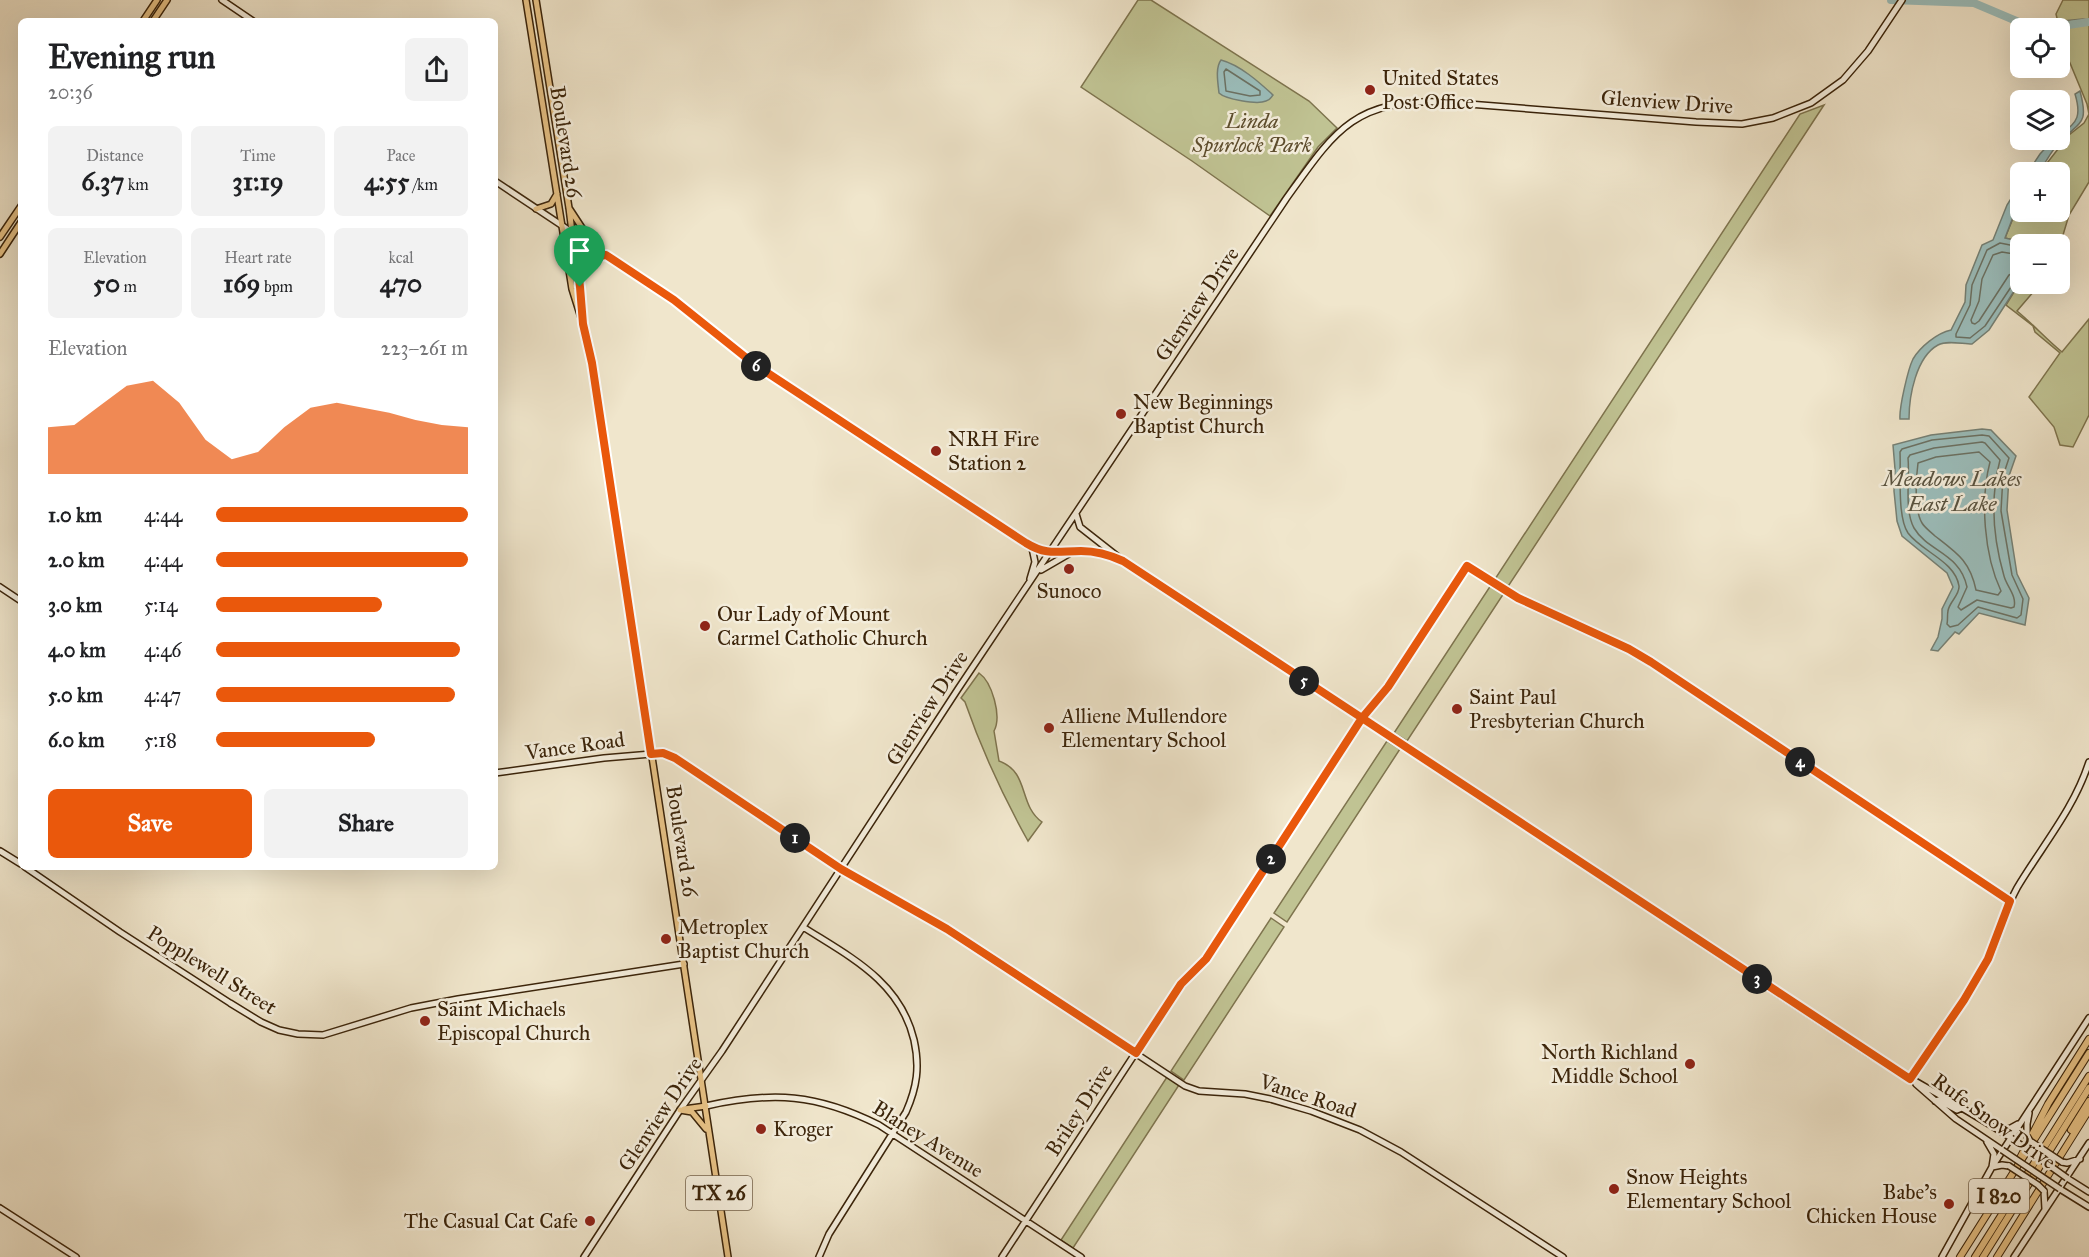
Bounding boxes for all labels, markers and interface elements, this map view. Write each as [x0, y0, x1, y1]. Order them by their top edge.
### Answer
map controls [2010, 18, 2070, 294]
button: locate [2010, 18, 2070, 78]
text: Evening run [48, 37, 215, 77]
button: share [405, 38, 468, 101]
place label: United States Post Office [1382, 65, 1499, 115]
text: 20:36 [48, 80, 93, 104]
marker: United States Post Office [1363, 83, 1377, 97]
street label: Boulevard 26 [544, 84, 588, 201]
street label: Glenview Drive [1600, 84, 1734, 120]
button: layers [2010, 90, 2070, 150]
park label: Linda Spurlock Park [1191, 108, 1312, 158]
text: Distance [86, 146, 144, 165]
text: Time [240, 146, 276, 165]
text: Pace [386, 146, 416, 165]
button: + [2010, 162, 2070, 222]
text: 6.37 [81, 165, 124, 197]
text: 31:19 [232, 165, 284, 197]
text: 4:55 [364, 165, 409, 197]
text: km [124, 175, 149, 194]
text: /km [409, 175, 438, 194]
pin [554, 225, 605, 287]
icon: arrive [563, 234, 596, 267]
button: − [2010, 234, 2070, 294]
street label: Glenview Drive [1149, 242, 1245, 366]
text: Elevation [83, 248, 147, 267]
text: Heart rate [224, 248, 292, 267]
text: kcal [388, 248, 414, 267]
text: 50 [93, 267, 120, 299]
text: 169 [223, 267, 260, 299]
text: 470 [380, 267, 422, 299]
text: m [120, 277, 137, 296]
text: bpm [260, 277, 293, 296]
text: Elevation [48, 336, 127, 360]
text: 223–261 m [381, 336, 468, 360]
pin: 6 [741, 351, 771, 381]
text: 6 [752, 356, 760, 375]
place label: New Beginnings Baptist Church [1133, 389, 1273, 439]
marker: New Beginnings Baptist Church [1114, 407, 1128, 421]
place label: NRH Fire Station 2 [948, 426, 1040, 476]
marker: NRH Fire Station 2 [929, 444, 943, 458]
water label: Meadows Lakes East Lake [1881, 465, 2022, 517]
text: 1.0 km [48, 503, 102, 527]
text: 4:44 [144, 503, 182, 527]
text: 2.0 km [48, 548, 104, 572]
text: 4:44 [144, 548, 182, 572]
marker: Sunoco [1062, 562, 1076, 576]
place label: Sunoco [1037, 578, 1102, 604]
text: 3.0 km [48, 593, 102, 617]
text: 5:14 [144, 593, 177, 617]
place label: Our Lady of Mount Carmel Catholic Church [717, 601, 928, 651]
marker: Our Lady of Mount Carmel Catholic Church [698, 619, 712, 633]
text: 4.0 km [48, 638, 106, 662]
text: 4:46 [144, 638, 182, 662]
street label: Glenview Drive [880, 645, 974, 771]
pin: 5 [1289, 666, 1319, 696]
text: 5 [1300, 671, 1308, 690]
text: 5.0 km [48, 683, 103, 707]
text: 4:47 [144, 683, 181, 707]
place label: Saint Paul Presbyterian Church [1469, 684, 1645, 734]
marker: Saint Paul Presbyterian Church [1450, 702, 1464, 716]
place label: Alliene Mullendore Elementary School [1060, 703, 1228, 753]
marker: Alliene Mullendore Elementary School [1042, 721, 1056, 735]
street label: Vance Road [523, 726, 627, 766]
text: 6.0 km [48, 728, 104, 752]
text: 5:18 [144, 728, 177, 752]
pin: 4 [1785, 747, 1815, 777]
text: 4 [1796, 752, 1804, 771]
street label: Boulevard 26 [660, 783, 704, 900]
button: Save [48, 789, 252, 858]
button: Share [264, 789, 468, 858]
pin: 1 [780, 823, 810, 853]
text: 1 [792, 828, 798, 847]
pin: 2 [1256, 844, 1286, 874]
text: 2 [1267, 849, 1275, 868]
place label: Metroplex Baptist Church [678, 914, 810, 964]
street label: Popplewell Street [142, 920, 282, 1021]
marker: Metroplex Baptist Church [659, 932, 673, 946]
pin: 3 [1742, 964, 1772, 994]
text: 3 [1754, 969, 1760, 988]
place label: Saint Michaels Episcopal Church [437, 996, 591, 1046]
marker: Saint Michaels Episcopal Church [418, 1014, 432, 1028]
place label: North Richland Middle School [1541, 1039, 1678, 1089]
street label: Glenview Drive [612, 1052, 708, 1176]
marker: North Richland Middle School [1683, 1057, 1697, 1071]
street label: Briley Drive [1040, 1059, 1119, 1161]
street label: Rufe Snow Drive [1927, 1067, 2061, 1175]
street label: Vance Road [1255, 1068, 1360, 1124]
street label: Blaney Avenue [868, 1095, 988, 1183]
place label: Kroger [773, 1116, 833, 1142]
marker: Kroger [754, 1122, 768, 1136]
place label: Snow Heights Elementary School [1626, 1164, 1791, 1214]
road number: TX 26 [686, 1176, 752, 1210]
place label: Babe's Chicken House [1806, 1179, 1937, 1229]
road number: I 820 [1969, 1179, 2029, 1213]
marker: Snow Heights Elementary School [1607, 1182, 1621, 1196]
marker: Babe's Chicken House [1942, 1197, 1956, 1211]
place label: The Casual Cat Cafe [404, 1208, 578, 1234]
marker: The Casual Cat Cafe [583, 1214, 597, 1228]

